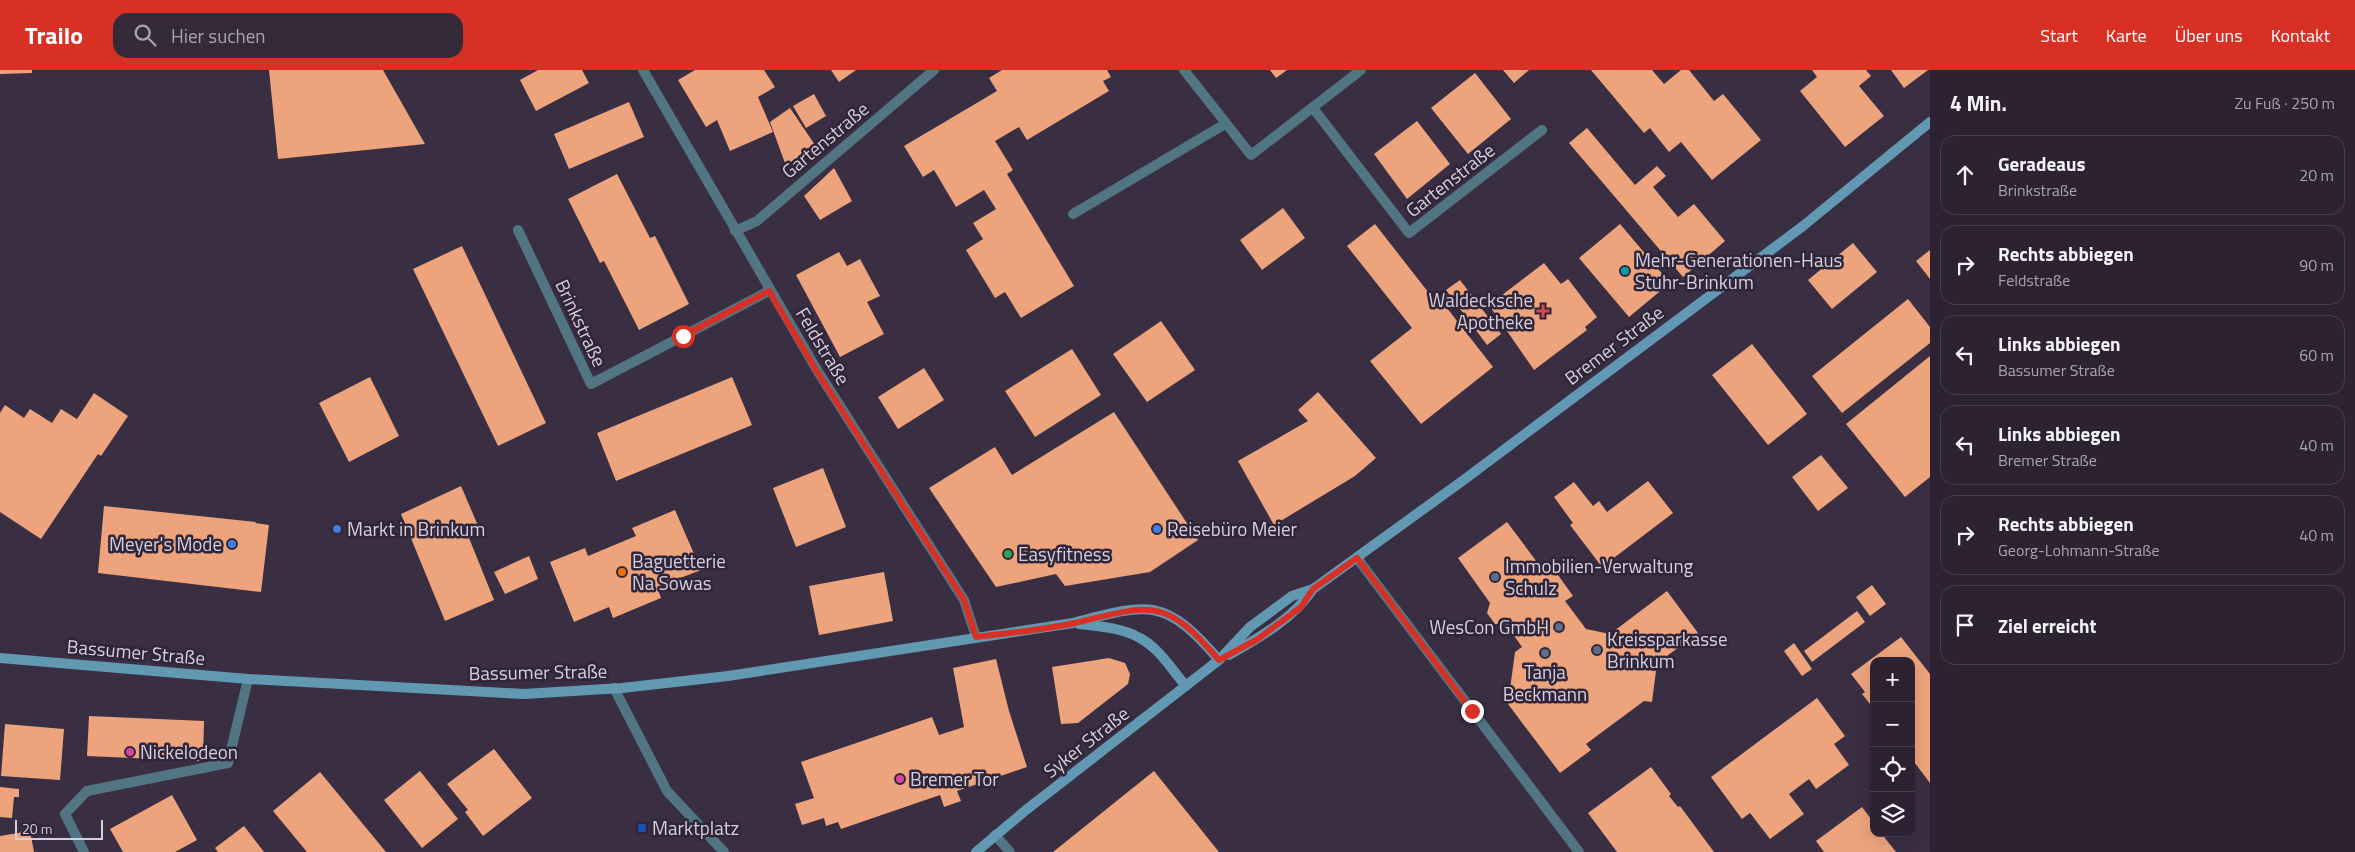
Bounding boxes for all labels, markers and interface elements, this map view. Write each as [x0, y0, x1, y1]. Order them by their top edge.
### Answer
search box [113, 13, 463, 58]
text: Trailo [25, 17, 83, 53]
icon: search [131, 21, 159, 49]
text: Hier suchen [171, 21, 266, 50]
text: Start [2040, 22, 2078, 49]
text: Karte [2106, 22, 2147, 49]
text: Über uns [2175, 22, 2243, 49]
text: Kontakt [2271, 22, 2330, 49]
text: 4 Min. [1950, 87, 2007, 119]
text: Zu Fuß · 250 m [2234, 91, 2335, 115]
street label: Gartenstraße [775, 94, 875, 185]
street label: Gartenstraße [1399, 135, 1501, 224]
text: Geradeaus [1998, 149, 2085, 178]
icon: ahead [1951, 161, 1979, 189]
text: 20 m [2299, 163, 2334, 187]
text: Brinkstraße [1998, 178, 2077, 202]
text: Rechts abbiegen [1998, 239, 2134, 268]
place label: Mehr-Generationen-Haus Stuhr-Brinkum [1635, 245, 1842, 296]
icon: right [1951, 251, 1979, 279]
text: 90 m [2299, 253, 2334, 277]
marker: Mehr-Generationen-Haus Stuhr-Brinkum [1619, 265, 1631, 277]
text: Feldstraße [1998, 268, 2070, 292]
street label: Brinkstraße [548, 274, 614, 371]
place label: Waldecksche Apotheke [1429, 285, 1533, 336]
street label: Bremer Straße [1558, 298, 1669, 391]
street label: Feldstraße [789, 302, 858, 390]
marker: Waldecksche Apotheke [1537, 305, 1549, 317]
route start [672, 325, 695, 348]
text: Links abbiegen [1998, 329, 2121, 358]
icon: left [1951, 341, 1979, 369]
text: 60 m [2299, 343, 2334, 367]
text: Bassumer Straße [1998, 358, 2115, 382]
text: Links abbiegen [1998, 419, 2121, 448]
icon: left [1951, 431, 1979, 459]
text: 40 m [2299, 433, 2334, 457]
text: Bremer Straße [1998, 448, 2097, 472]
text: Rechts abbiegen [1998, 509, 2134, 538]
place label: Markt in Brinkum [347, 514, 485, 543]
place label: Reisebüro Meier [1167, 514, 1298, 543]
icon: right [1951, 521, 1979, 549]
marker: Markt in Brinkum [331, 523, 343, 535]
marker: Reisebüro Meier [1151, 523, 1163, 535]
text: 40 m [2299, 523, 2334, 547]
place label: Meyer's Mode [109, 529, 222, 558]
marker: Meyer's Mode [226, 538, 238, 550]
text: Georg-Lohmann-Straße [1998, 538, 2160, 562]
place label: Easyfitness [1018, 539, 1111, 568]
place label: Baguetterie Na Sowas [632, 546, 726, 597]
marker: Easyfitness [1002, 548, 1014, 560]
place label: Immobilien-Verwaltung Schulz [1505, 551, 1694, 602]
marker: Baguetterie Na Sowas [616, 566, 628, 578]
marker: Immobilien-Verwaltung Schulz [1489, 571, 1501, 583]
icon: arrive [1951, 611, 1979, 639]
text: Ziel erreicht [1998, 611, 2096, 640]
place label: WesCon GmbH [1429, 612, 1549, 641]
marker: WesCon GmbH [1553, 621, 1565, 633]
place label: Kreissparkasse Brinkum [1607, 624, 1728, 675]
street label: Bassumer Straße [66, 631, 206, 672]
marker: Kreissparkasse Brinkum [1591, 644, 1603, 656]
marker: Tanja Beckmann [1539, 647, 1551, 659]
street label: Bassumer Straße [468, 656, 608, 687]
place label: Tanja Beckmann [1503, 657, 1587, 708]
map controls [1870, 657, 1915, 837]
button: + [1870, 657, 1915, 702]
street label: Syker Straße [1037, 699, 1135, 784]
route end [1461, 700, 1484, 723]
button: − [1870, 702, 1915, 747]
place label: Nickelodeon [140, 737, 238, 766]
marker: Nickelodeon [124, 746, 136, 758]
button: locate [1870, 747, 1915, 792]
place label: Bremer Tor [910, 764, 999, 793]
marker: Bremer Tor [894, 773, 906, 785]
button: layers [1870, 792, 1915, 837]
place label: Marktplatz [652, 813, 739, 842]
scale bar [15, 817, 102, 840]
text: 20 m [22, 818, 52, 839]
marker: Marktplatz [636, 822, 648, 834]

